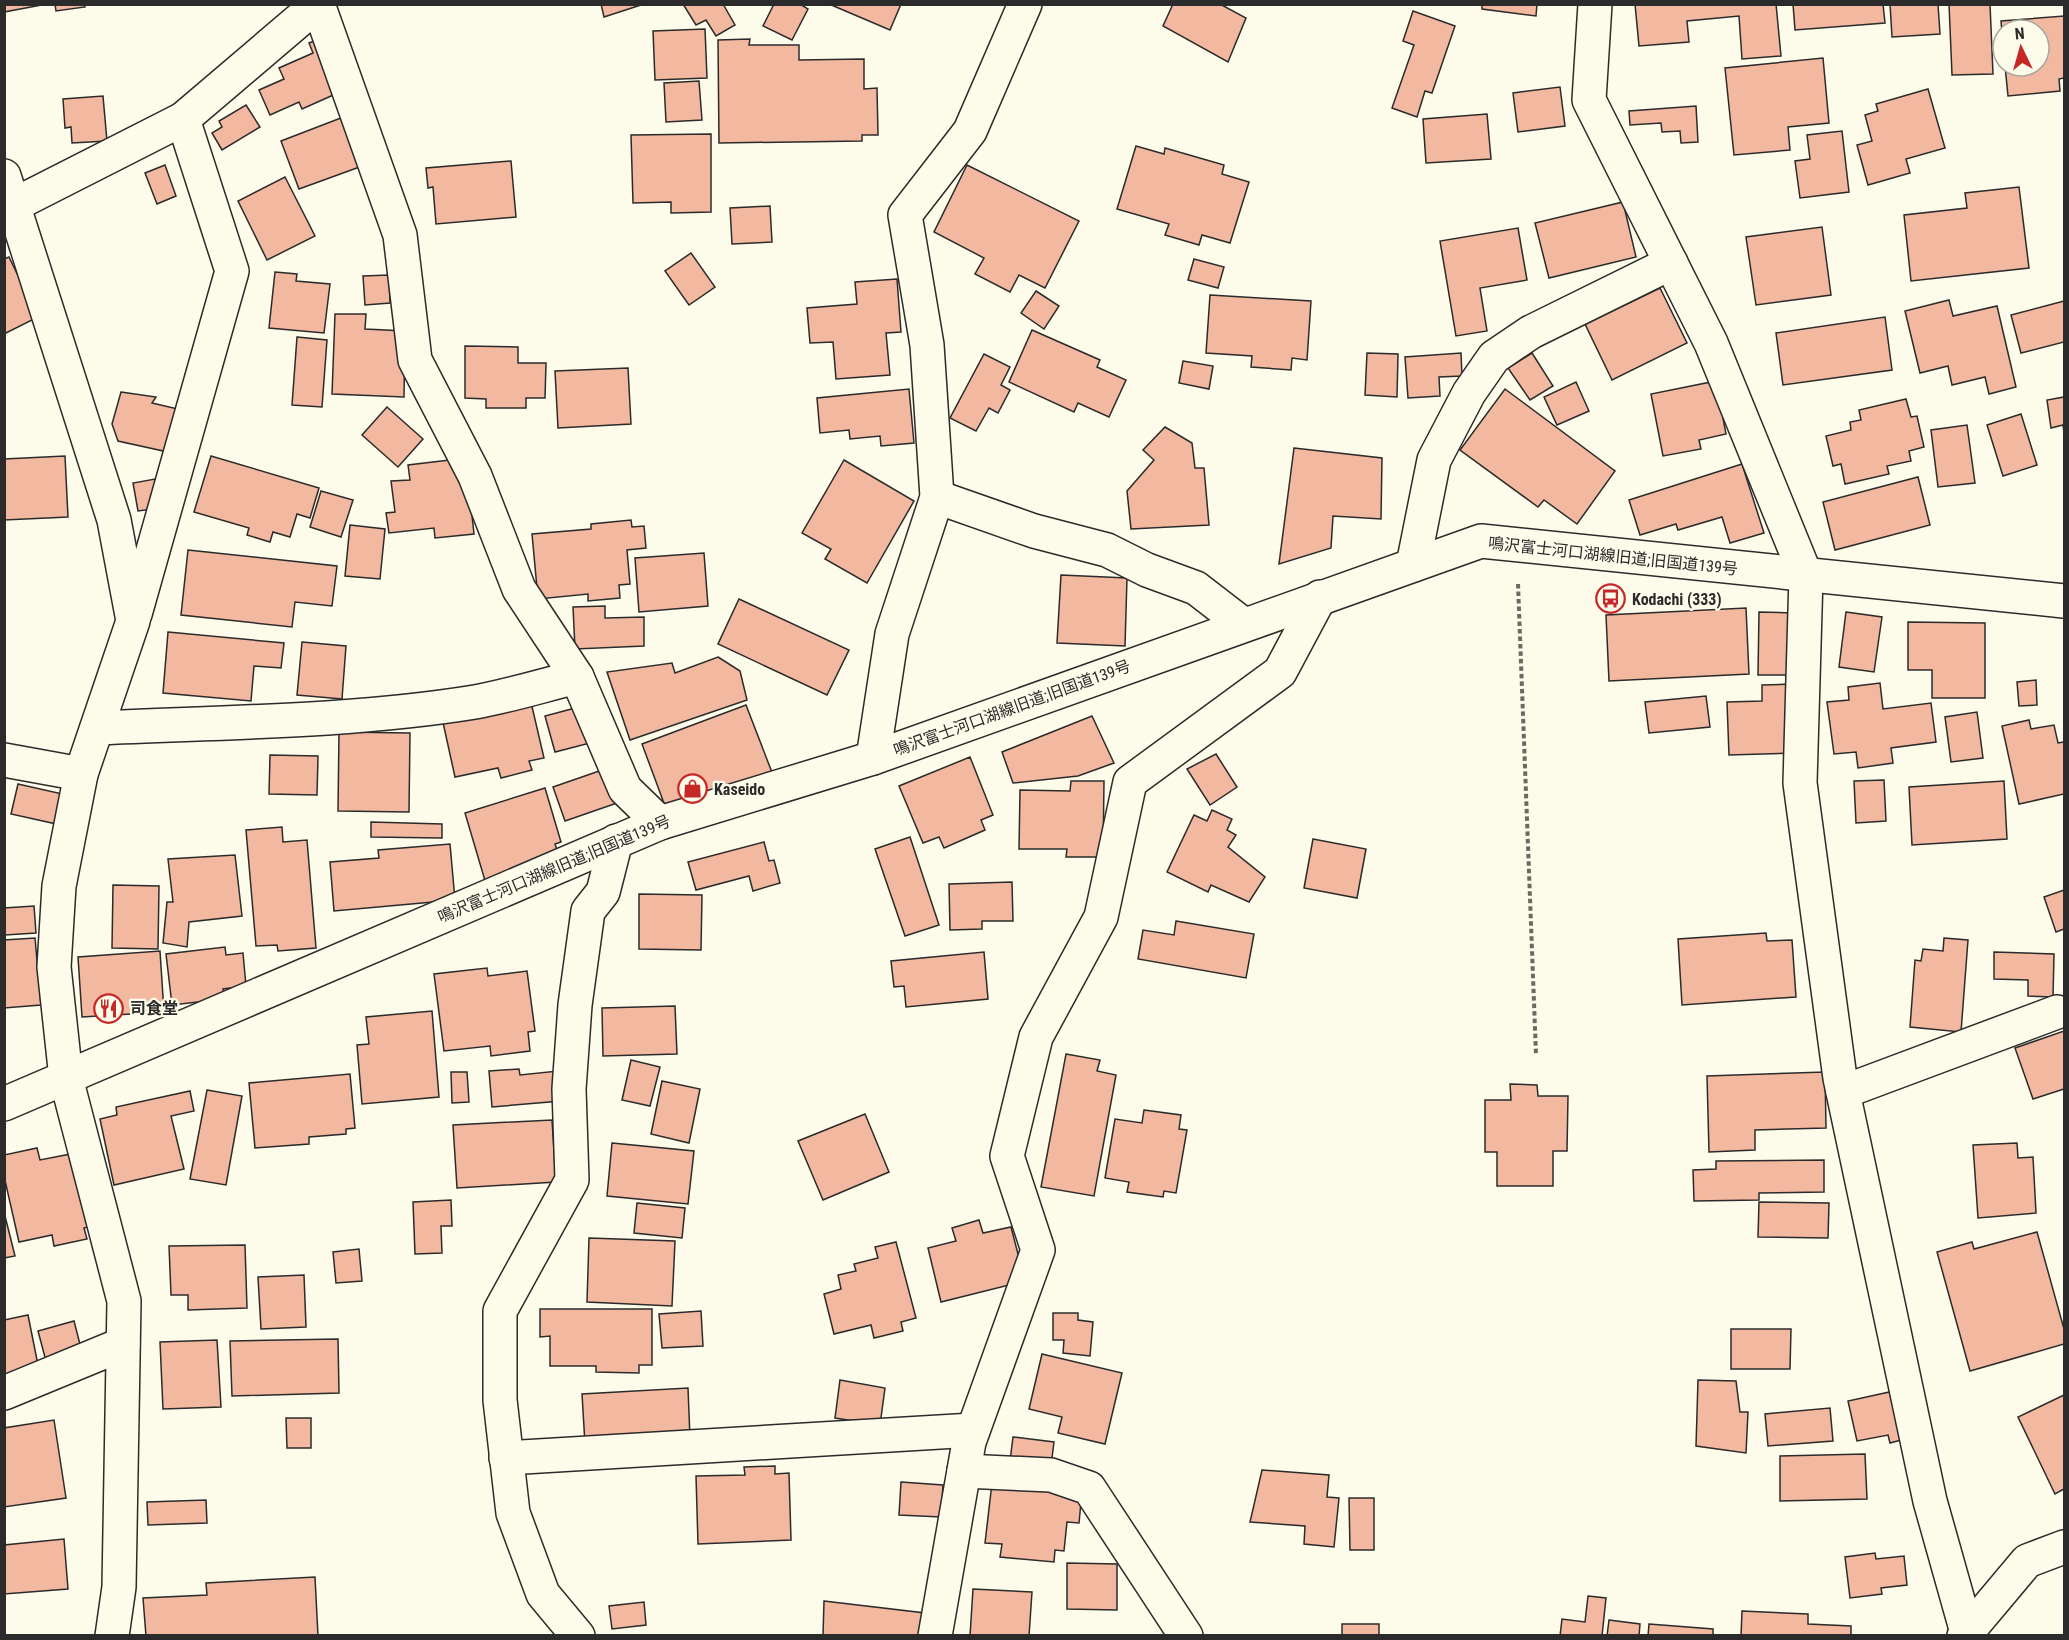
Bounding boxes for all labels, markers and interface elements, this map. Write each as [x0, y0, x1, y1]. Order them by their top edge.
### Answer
north arrow [1991, 18, 2051, 78]
text: N [2014, 24, 2025, 43]
street label: 鳴沢富士河口湖線旧道;旧国道139号 [1487, 533, 1739, 579]
bus stop icon: Kodachi (333) [1595, 583, 1627, 615]
place label: Kodachi (333) [1632, 590, 1722, 609]
street label: 鳴沢富士河口湖線旧道;旧国道139号 [891, 656, 1133, 760]
shop icon: Kaseido [677, 773, 709, 805]
place label: Kaseido [714, 780, 765, 799]
street label: 鳴沢富士河口湖線旧道;旧国道139号 [435, 811, 673, 927]
restaurant icon: 司食堂 [93, 992, 125, 1024]
place label: 司食堂 [130, 999, 178, 1018]

